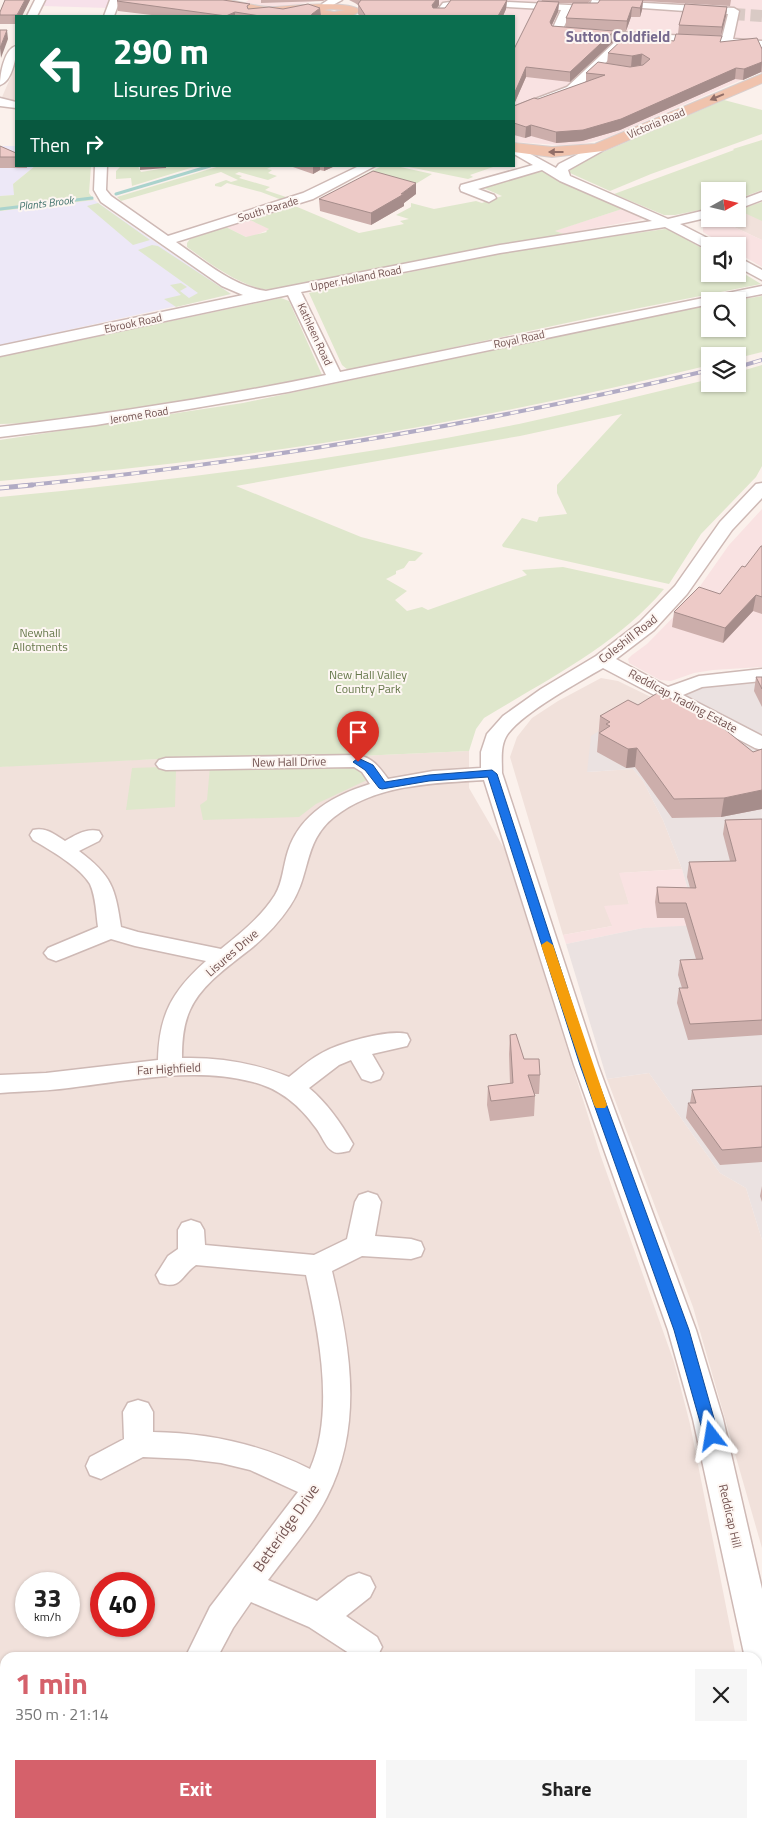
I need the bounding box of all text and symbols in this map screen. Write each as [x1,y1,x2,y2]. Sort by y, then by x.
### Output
text: 290 m [113,24,209,78]
district label: Sutton Coldfield [566,25,670,48]
icon: left [30,35,95,100]
text: Lisures Drive [113,72,232,106]
one-way arrow [709,93,724,101]
street label: Victoria Road [625,104,687,142]
text: Then [30,130,70,159]
icon: right [80,130,108,158]
one-way arrow [548,148,564,156]
north arrow [701,182,746,228]
map controls [701,182,746,392]
water label: Plants Brook [18,192,76,214]
street label: South Parade [236,192,301,226]
button: sound [701,237,746,282]
street label: Upper Holland Road [309,261,403,295]
button: search [701,292,746,337]
street label: Kathleen Road [294,300,337,368]
street label: Ebrook Road [103,309,164,337]
street label: Royal Road [492,326,546,352]
button: layers [701,347,746,392]
street label: Jerome Road [109,402,170,428]
street label: Coleshill Road [594,609,661,668]
park label: Newhall Allotments [12,623,68,656]
street label: Reddicap Trading Estate [625,664,741,737]
park label: New Hall Valley Country Park [329,665,407,698]
pin [337,711,379,762]
icon: arrive [344,718,372,746]
street label: New Hall Drive [252,751,326,772]
street label: Lisures Drive [201,924,262,981]
street label: Far Highfield [137,1057,201,1080]
position arrow [685,1409,737,1461]
street label: Betteridge Drive [247,1479,324,1576]
street label: Reddicap Hill [714,1482,747,1550]
speed limit sign: 40 [90,1572,155,1637]
text: 33 [33,1579,62,1617]
text: km/h [34,1607,61,1626]
text: 1 min [15,1660,88,1706]
button: close [695,1669,747,1721]
text: 350 m · 21:14 [15,1702,109,1726]
button: Exit [15,1760,376,1818]
button: Share [386,1760,747,1818]

